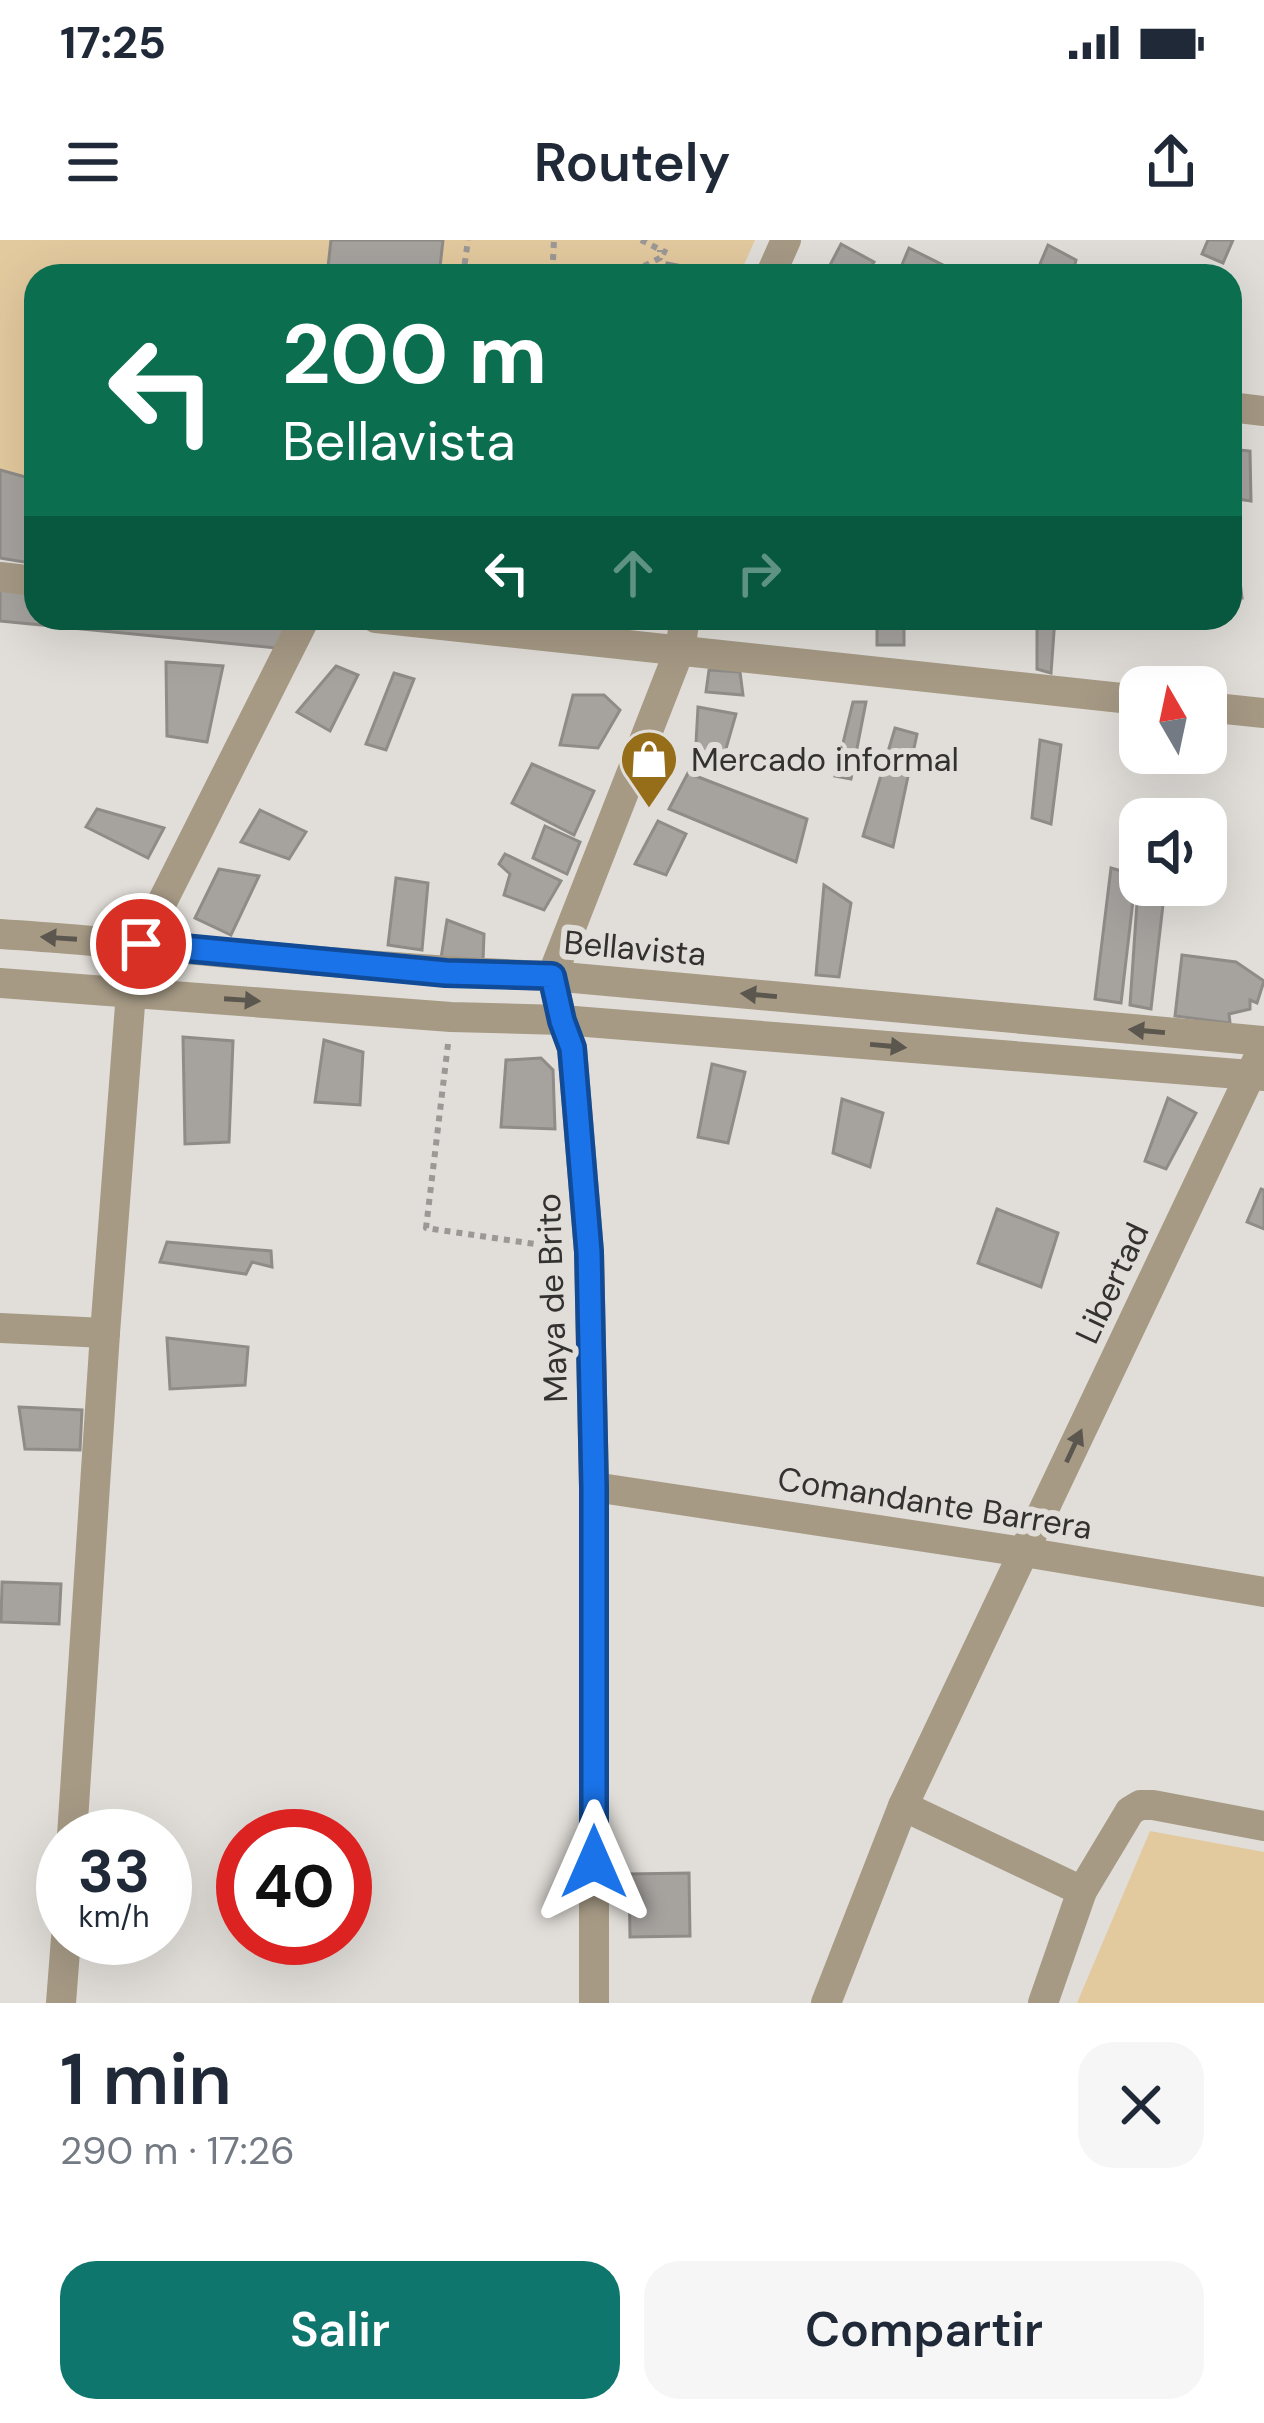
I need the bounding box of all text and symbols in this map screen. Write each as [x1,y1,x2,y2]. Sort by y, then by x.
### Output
text: 17:25 [60,13,166,72]
text: Routely [534,127,730,198]
icon: menu [60,129,126,195]
icon: share [1138,129,1204,195]
text: 200 m [282,300,547,409]
icon: left [84,312,240,468]
text: Bellavista [282,406,516,477]
icon: left [474,540,540,606]
icon: ahead [600,540,666,606]
icon: right [726,540,792,606]
north arrow [1119,666,1227,774]
map controls [1119,666,1227,906]
shop icon: Mercado informal [618,728,680,810]
place label: Mercado informal [691,738,959,781]
button: sound [1119,798,1227,906]
pin [90,893,192,995]
icon: arrive [108,911,174,977]
street label: Bellavista [562,920,708,976]
one-way arrow [39,928,77,947]
one-way arrow [740,985,777,1004]
one-way arrow [224,991,261,1010]
one-way arrow [1128,1021,1166,1040]
one-way arrow [870,1037,907,1056]
street label: Maya de Brito [527,1193,577,1403]
street label: Libertad [1065,1216,1159,1350]
one-way arrow [1064,1428,1084,1463]
street label: Comandante Barrera [775,1457,1095,1549]
position arrow [531,1799,657,1925]
speed limit sign: 40 [216,1809,372,1965]
text: 33 [78,1832,150,1911]
text: km/h [79,1897,149,1936]
text: 1 min [60,2033,232,2126]
button: close [1078,2042,1204,2168]
text: 290 m · 17:26 [60,2125,295,2176]
button: Salir [60,2261,620,2399]
button: Compartir [644,2261,1204,2399]

